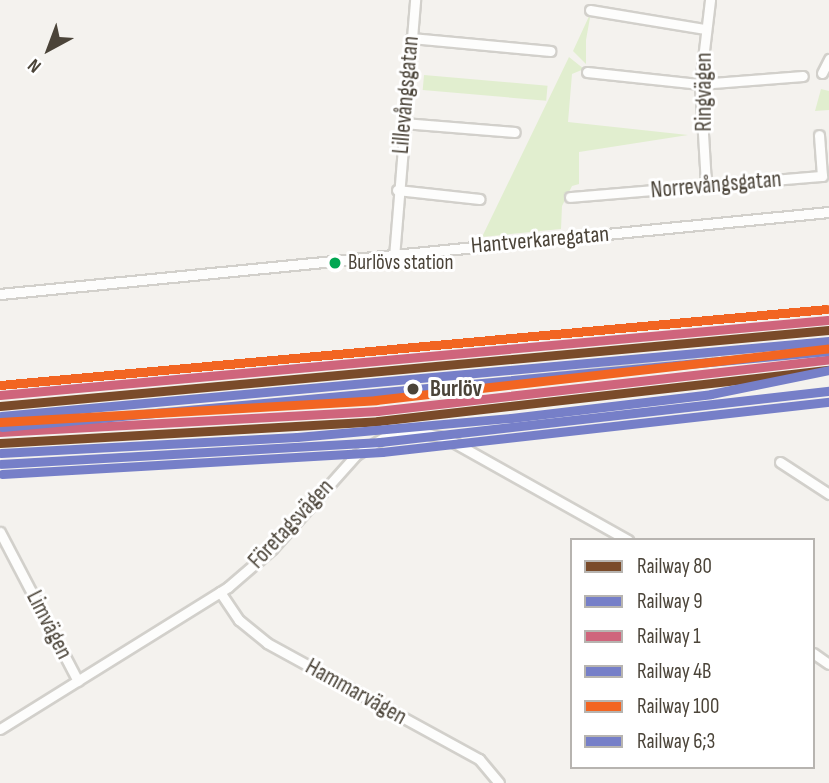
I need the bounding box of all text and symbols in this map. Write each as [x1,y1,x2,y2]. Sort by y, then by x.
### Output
north arrow [14,14,84,84]
street label: Lillevångsgatan [387,35,425,155]
street label: Ringvägen [690,52,718,132]
text: N [24,53,46,77]
street label: Norrevångsgatan [650,166,782,204]
street label: Hantverkaregatan [470,220,610,260]
place label: Burlövs station [348,250,454,276]
marker: Burlövs station [328,256,342,270]
place label: Burlöv [430,375,482,403]
marker: Burlöv [402,378,424,400]
street label: Företagsvägen [243,474,339,574]
legend [570,538,815,769]
text: Railway 80 [637,554,712,579]
street label: Limvägen [20,586,78,664]
text: Railway 9 [637,589,703,614]
text: Railway 1 [637,624,701,649]
street label: Hammarvägen [301,653,411,731]
text: Railway 4B [637,659,711,684]
text: Railway 100 [637,694,719,719]
text: Railway 6;3 [637,729,715,754]

